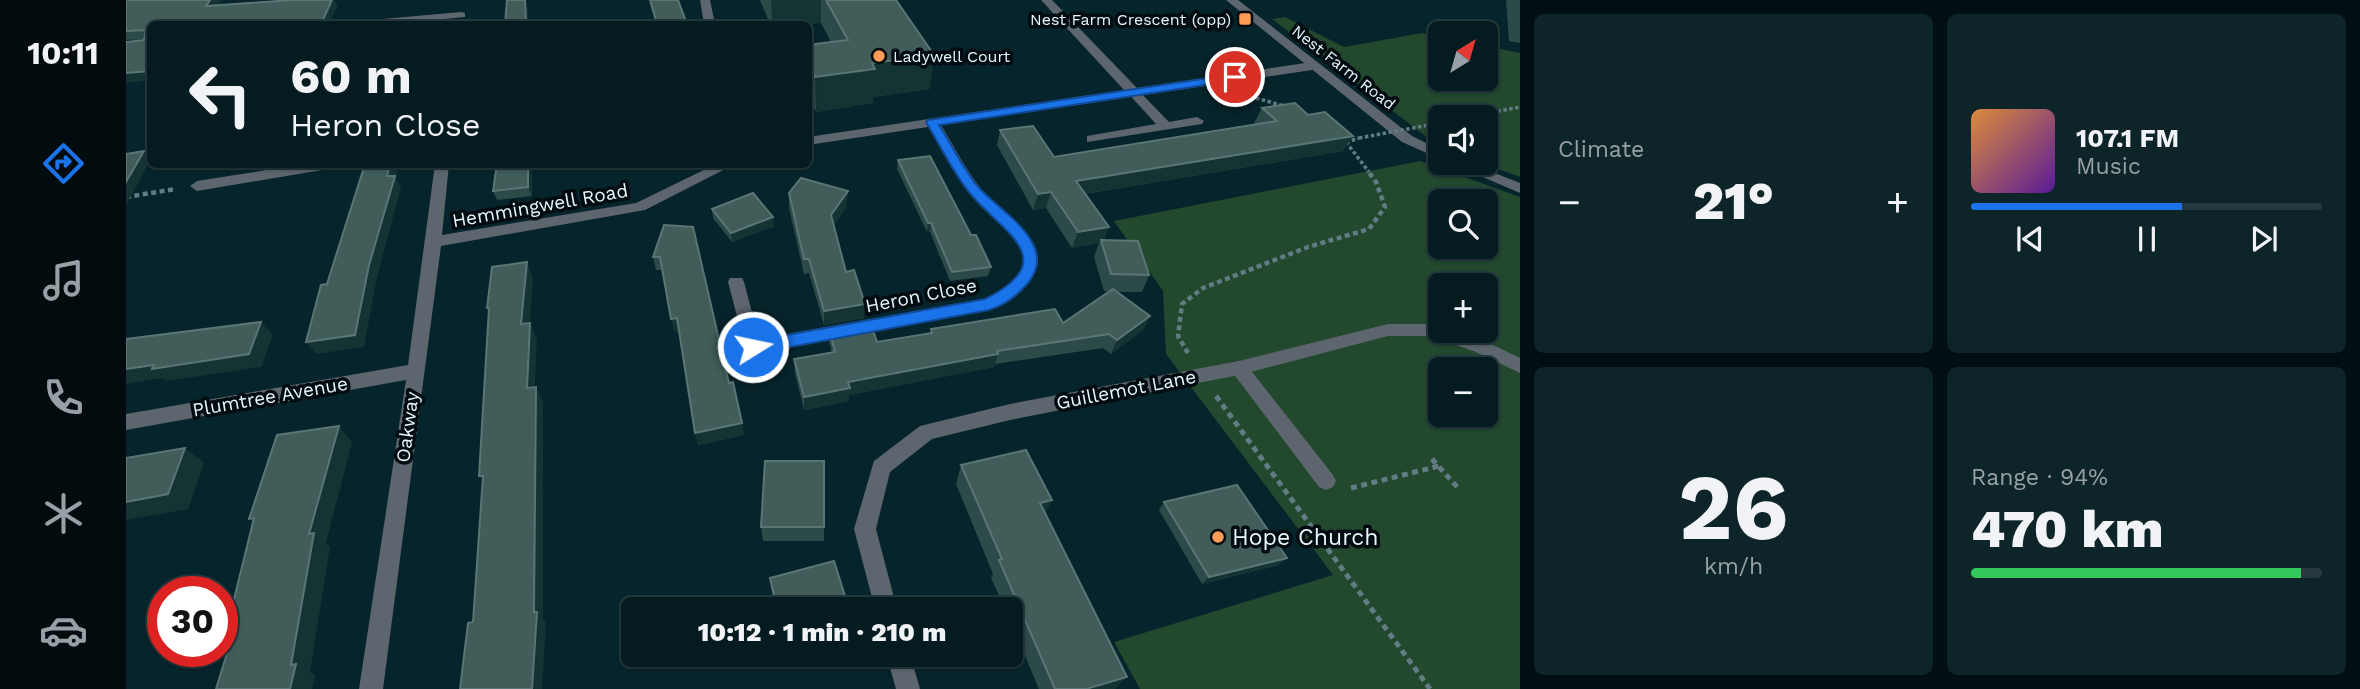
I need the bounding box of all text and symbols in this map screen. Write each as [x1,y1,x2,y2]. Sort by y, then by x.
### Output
place label: Nest Farm Crescent (opp) [1030,10,1231,29]
marker: Nest Farm Crescent (opp) [1237,11,1253,27]
street label: Nest Farm Road [1288,21,1399,114]
north arrow [1428,21,1498,91]
map controls [1428,21,1498,427]
text: 10:11 [27,34,99,72]
text: 60 m [290,47,412,105]
place label: Ladywell Court [893,47,1010,66]
pin [1205,47,1265,107]
marker: Ladywell Court [871,48,887,64]
icon: left [175,49,266,140]
icon: arrive [1216,58,1254,96]
button: sound [1428,105,1498,175]
text: Heron Close [290,106,480,144]
text: 107.1 FM [2076,123,2179,153]
text: Climate [1558,136,1644,163]
icon: directions [39,139,88,188]
text: Music [2076,153,2141,180]
text: 21° [1693,171,1774,232]
street label: Hemmingwell Road [450,179,630,232]
text: − [1558,180,1581,224]
text: + [1886,180,1909,224]
button: search [1428,189,1498,259]
icon: previous [2011,220,2049,258]
icon: pause [2128,220,2166,258]
icon: next [2245,220,2283,258]
icon: music [39,256,88,305]
street label: Heron Close [863,273,979,318]
button: + [1428,273,1498,343]
position arrow [716,310,790,384]
button: − [1428,357,1498,427]
street label: Guillemot Lane [1054,365,1198,414]
street label: Plumtree Avenue [191,372,350,421]
icon: phone [39,373,88,422]
street label: Oakway [391,390,424,464]
text: 26 [1678,454,1789,561]
text: Range · 94% [1971,464,2108,491]
icon: climate [39,489,88,538]
text: 470 km [1971,499,2164,560]
place label: Hope Church [1232,524,1378,551]
marker: Hope Church [1210,529,1226,545]
text: km/h [1704,553,1763,580]
speed limit sign: 30 [147,576,238,667]
icon: car [39,606,88,655]
text: 10:12 · 1 min · 210 m [698,617,946,647]

